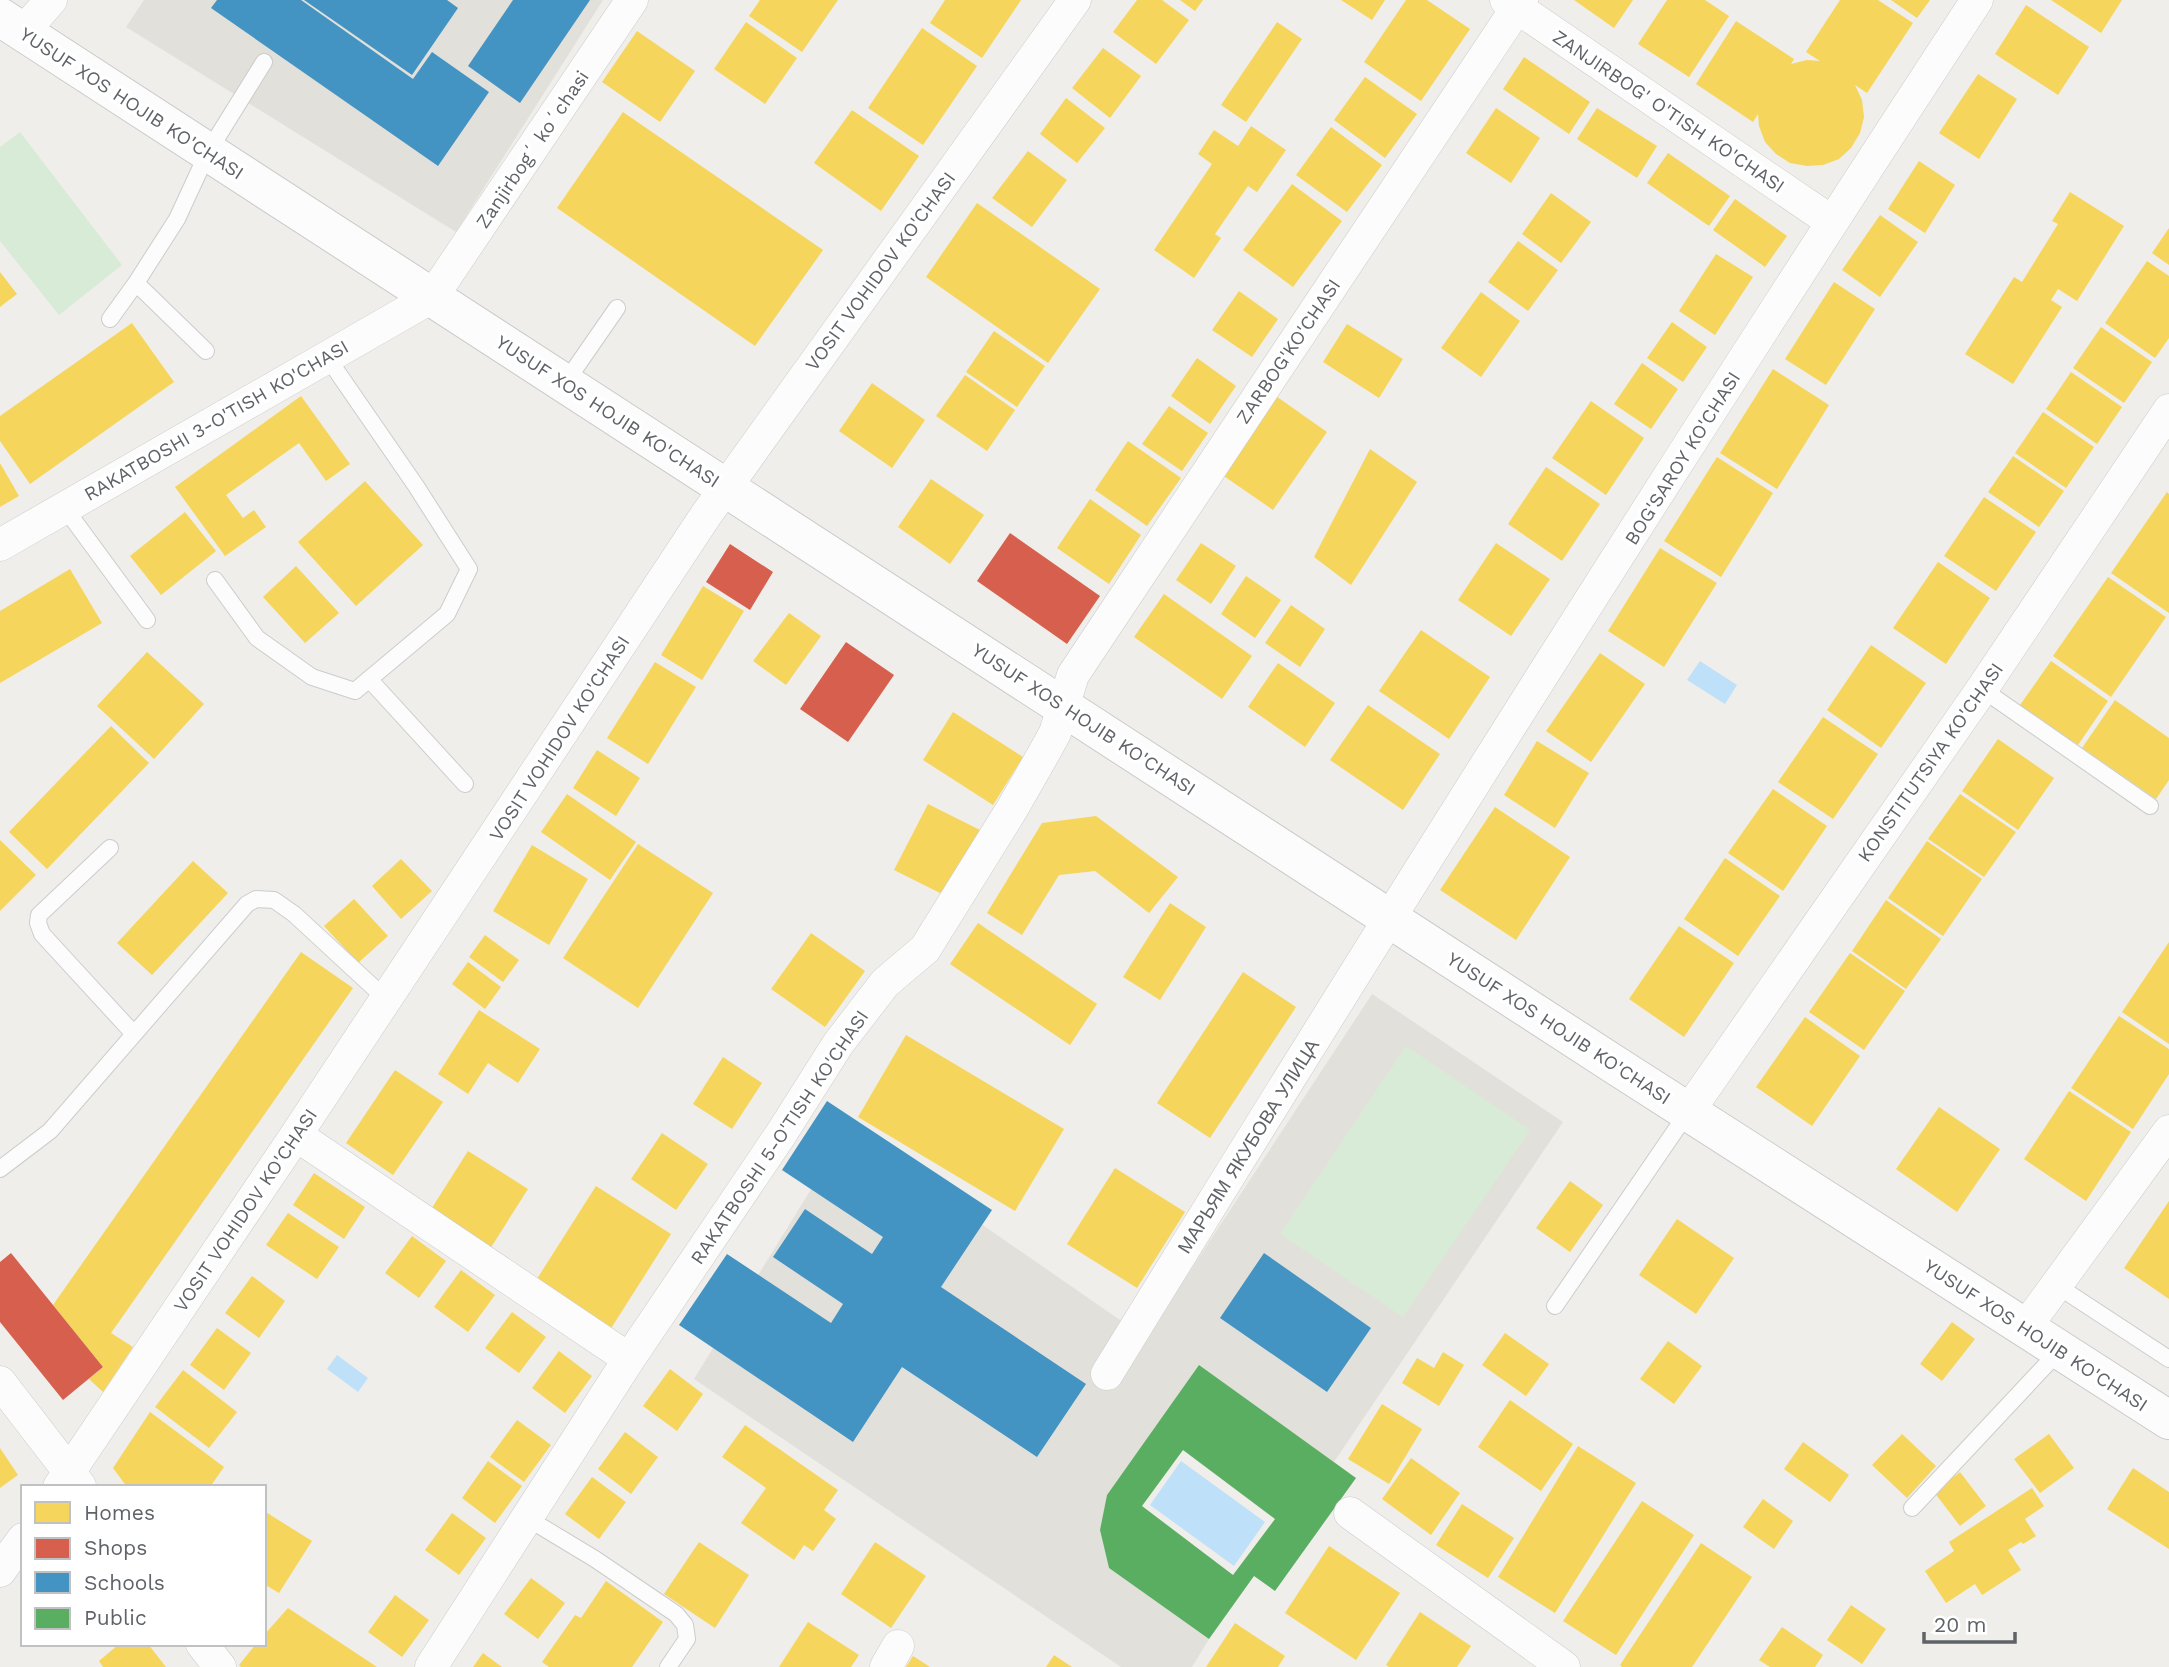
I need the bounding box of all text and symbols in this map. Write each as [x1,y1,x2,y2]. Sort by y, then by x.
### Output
street label: YUSUF XOS HOJIB KO'CHASI [15,22,248,185]
street label: ZANJIRBOG' O'TISH KO'CHASI [1548,25,1789,198]
street label: Zanjirbogʻ koʻchasi [471,66,594,232]
street label: VOSIT VOHIDOV KO'CHASI [801,167,960,375]
street label: ZARBOG'KO'CHASI [1231,275,1345,428]
street label: YUSUF XOS HOJIB KO'CHASI [491,330,724,493]
street label: RAKATBOSHI 3-O'TISH KO'CHASI [80,335,353,506]
street label: BOG'SAROY KO'CHASI [1620,367,1745,549]
street label: VOSIT VOHIDOV KO'CHASI [484,631,634,845]
street label: YUSUF XOS HOJIB KO'CHASI [967,638,1200,801]
street label: KONSTITUTSIYA KO'CHASI [1853,658,2008,866]
street label: YUSUF XOS HOJIB KO'CHASI [1442,947,1675,1110]
street label: RAKATBOSHI 5-O'TISH KO'CHASI [686,1006,873,1269]
street label: МАРЬЯМ ЯКУБОВА УЛИЦА [1173,1035,1324,1258]
street label: VOSIT VOHIDOV KO'CHASI [169,1104,322,1316]
street label: YUSUF XOS HOJIB KO'CHASI [1919,1254,2152,1417]
legend [21,1485,266,1646]
text: Homes [84,1500,155,1525]
text: Shops [84,1535,147,1560]
text: Schools [84,1570,165,1595]
scale bar [1924,1600,2015,1644]
text: Public [84,1605,147,1630]
text: 20 m [1934,1612,1986,1637]

